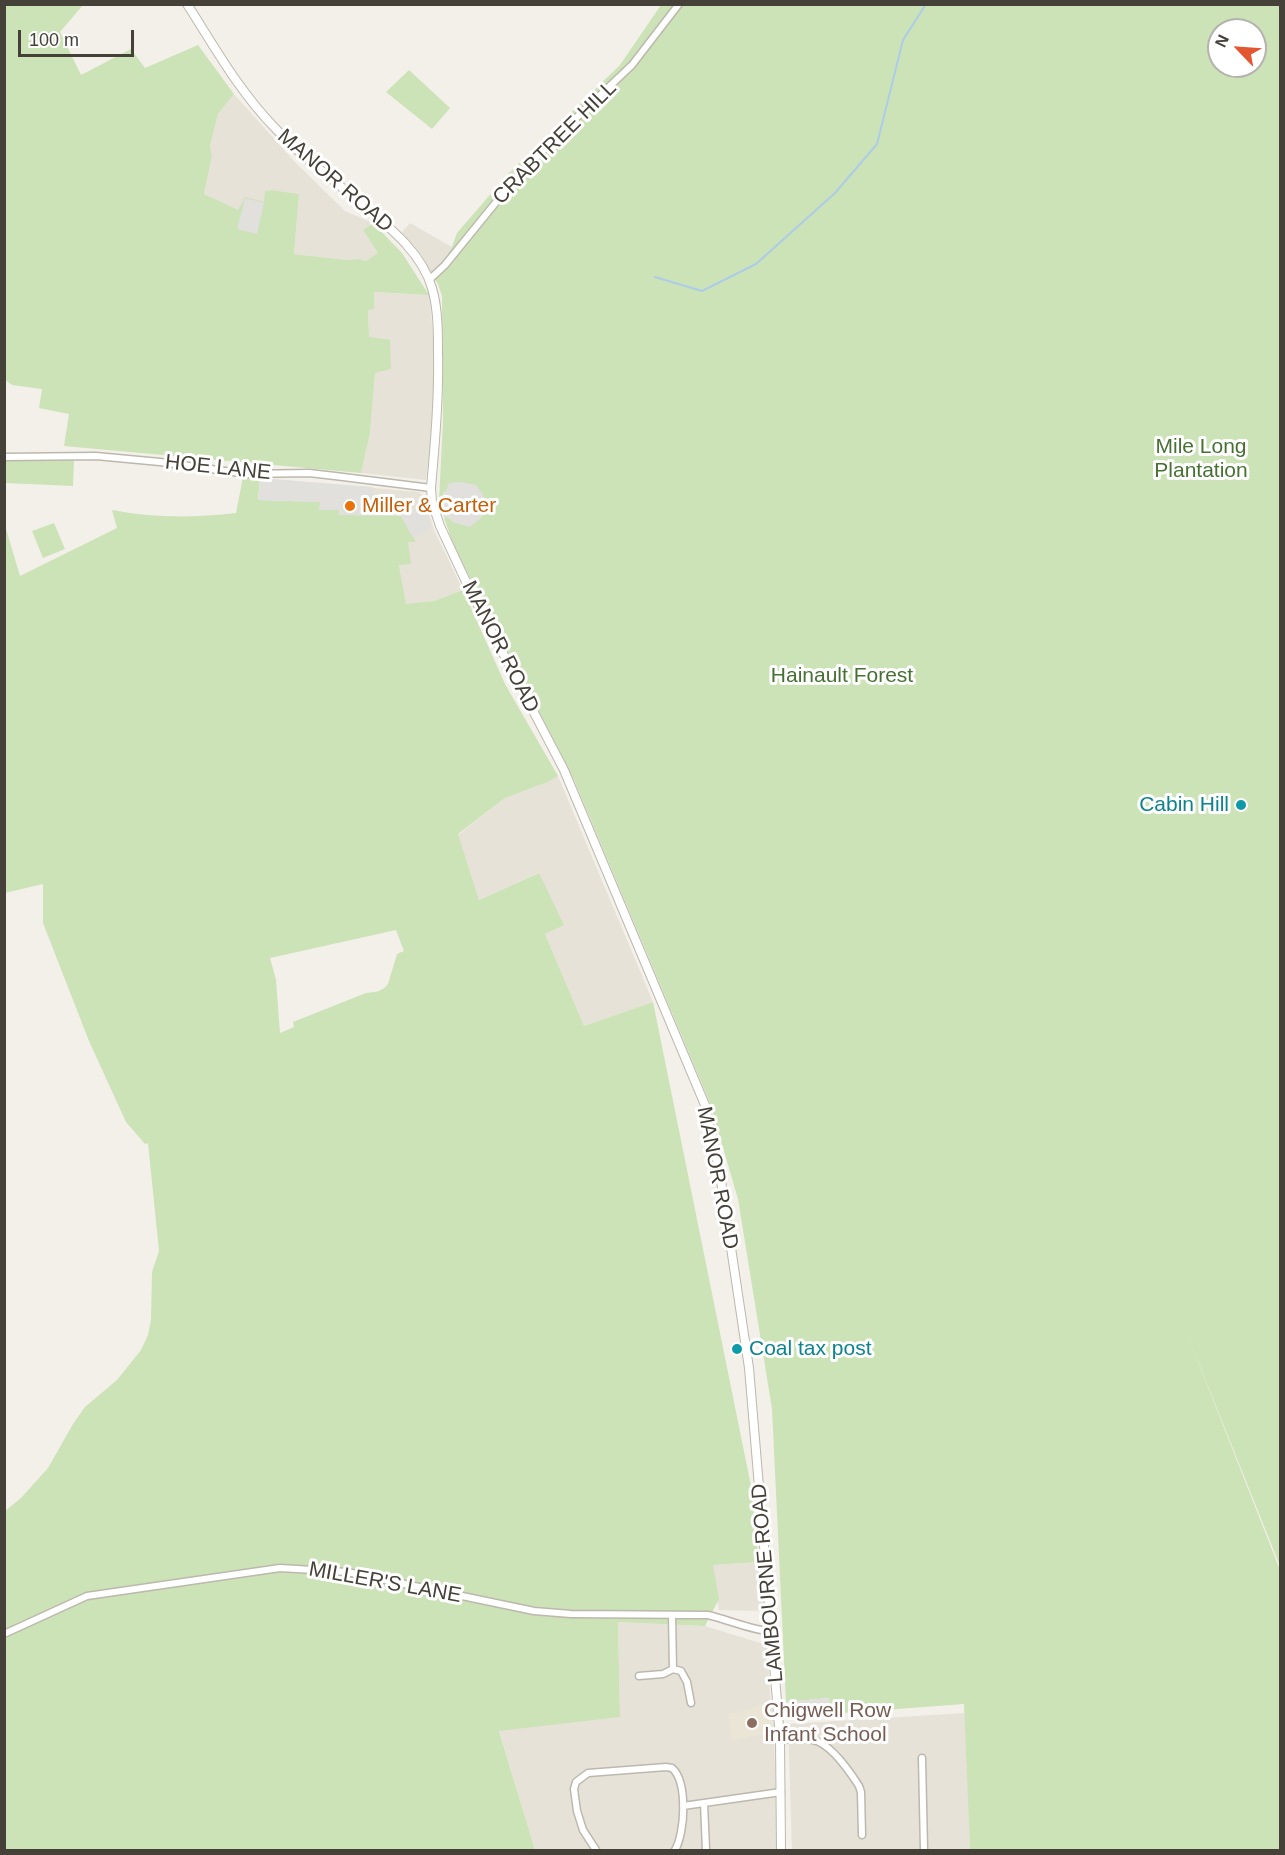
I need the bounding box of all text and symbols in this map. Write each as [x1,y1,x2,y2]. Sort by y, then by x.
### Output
scale bar [21,18,136,56]
north arrow [1207,18,1267,78]
text: 100 m [29,30,79,50]
text: N [1212,32,1232,50]
street label: CRABTREE HILL [488,76,622,210]
street label: MANOR ROAD [272,124,398,238]
park label: Mile Long Plantation [1154,434,1248,484]
street label: HOE LANE [164,450,272,486]
place label: Miller & Carter [362,493,496,519]
marker: Miller & Carter [343,499,357,513]
street label: MANOR ROAD [456,577,544,717]
park label: Hainault Forest [771,663,913,689]
place label: Cabin Hill [1139,792,1229,818]
marker: Cabin Hill [1234,798,1248,812]
street label: MANOR ROAD [691,1105,743,1251]
place label: Coal tax post [749,1336,872,1362]
marker: Coal tax post [730,1342,744,1356]
street label: LAMBOURNE ROAD [747,1483,789,1683]
street label: MILLER'S LANE [307,1557,463,1609]
place label: Chigwell Row Infant School [764,1698,891,1748]
marker: Chigwell Row Infant School [745,1716,759,1730]

